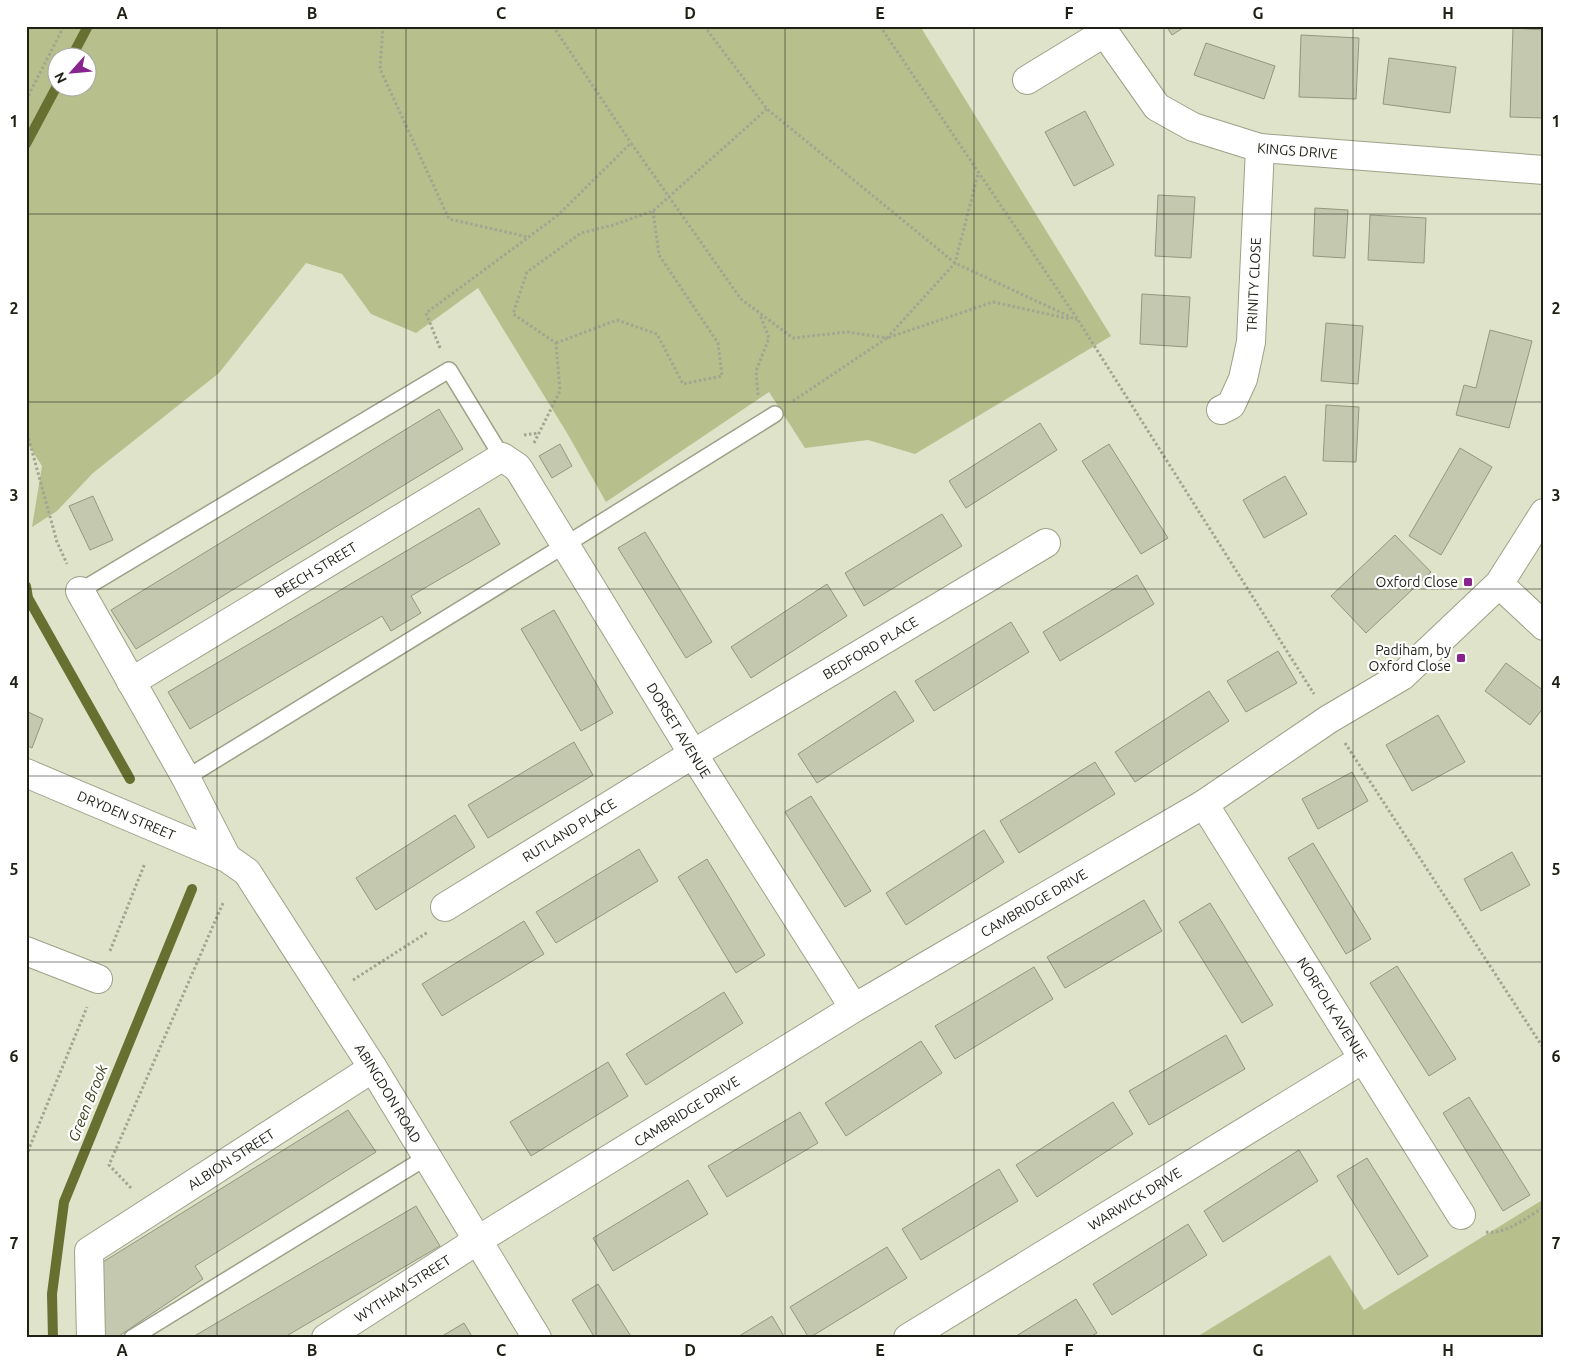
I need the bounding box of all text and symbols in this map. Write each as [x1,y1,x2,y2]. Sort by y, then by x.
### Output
text: A [116,4,128,22]
text: B [307,4,317,22]
text: C [496,4,506,22]
text: D [684,4,696,22]
text: E [875,4,885,22]
text: F [1065,4,1074,22]
text: G [1252,4,1264,22]
text: H [1442,4,1454,22]
north arrow [48,48,98,98]
text: N [51,70,70,86]
text: 1 [9,112,19,130]
text: 1 [1551,112,1561,130]
street label: KINGS DRIVE [1256,140,1339,162]
street label: TRINITY CLOSE [1243,237,1264,332]
text: 2 [9,299,19,317]
text: 2 [1551,299,1561,317]
text: 3 [9,486,19,504]
text: 3 [1551,486,1561,504]
street label: BEECH STREET [272,539,360,601]
place label: Oxford Close [1376,574,1458,590]
marker: Oxford Close [1462,576,1474,588]
street label: BEDFORD PLACE [820,613,921,683]
place label: Padiham, by Oxford Close [1369,642,1451,674]
marker: Padiham, by Oxford Close [1455,652,1467,664]
text: 4 [9,673,19,691]
text: 4 [1551,673,1561,691]
street label: DORSET AVENUE [644,680,714,781]
street label: DRYDEN STREET [75,788,178,843]
street label: RUTLAND PLACE [519,795,619,865]
text: 5 [9,860,19,878]
text: 5 [1551,860,1561,878]
street label: CAMBRIDGE DRIVE [978,866,1090,940]
street label: NORFOLK AVENUE [1294,954,1371,1064]
street label: ABINGDON ROAD [351,1041,425,1146]
text: 6 [9,1047,19,1065]
text: 6 [1551,1047,1561,1065]
water label: Green Brook [64,1062,111,1144]
street label: CAMBRIDGE DRIVE [631,1073,742,1150]
street label: ALBION STREET [185,1126,278,1193]
street label: WARWICK DRIVE [1085,1164,1184,1234]
text: 7 [9,1234,19,1252]
text: 7 [1551,1234,1561,1252]
street label: WYTHAM STREET [351,1252,454,1326]
text: A [116,1341,128,1359]
text: B [307,1341,317,1359]
text: C [496,1341,506,1359]
text: D [684,1341,696,1359]
text: E [875,1341,885,1359]
text: F [1065,1341,1074,1359]
text: G [1252,1341,1264,1359]
text: H [1442,1341,1454,1359]

